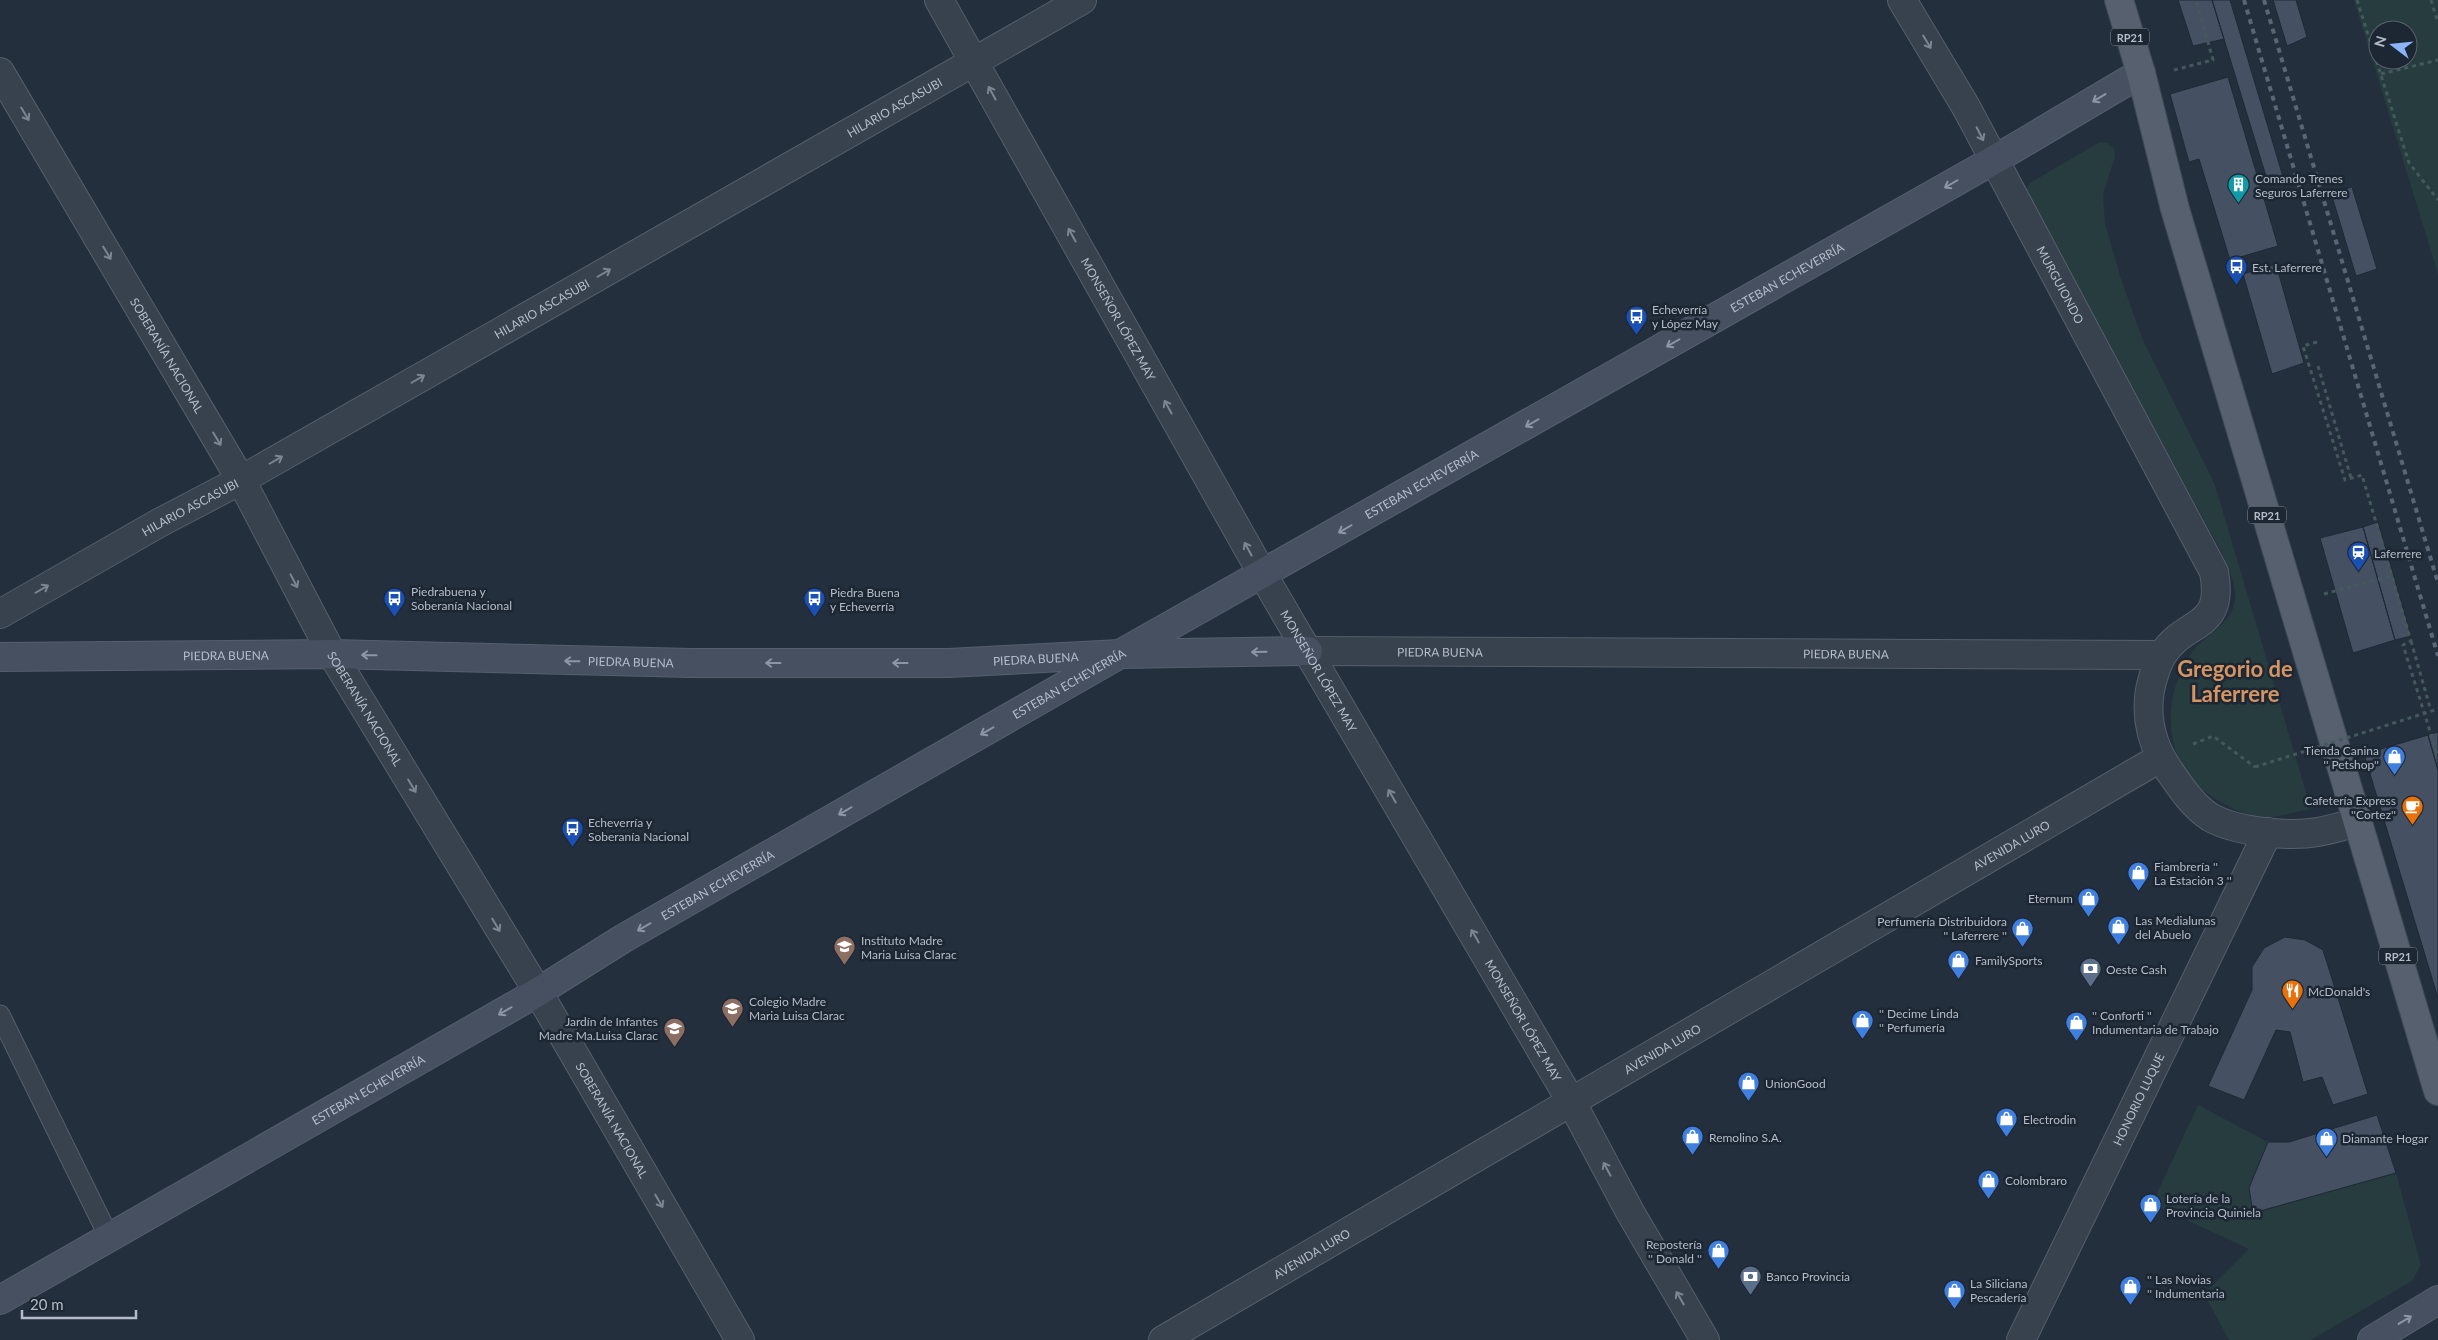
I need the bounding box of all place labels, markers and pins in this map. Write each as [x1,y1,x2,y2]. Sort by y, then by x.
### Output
place label: Comando Trenes Seguros Laferrere [2255,171,2348,200]
building icon: Comando Trenes Seguros Laferrere [2227,173,2251,204]
bus stop icon: Est. Laferrere [2224,255,2248,286]
place label: Est. Laferrere [2252,260,2322,275]
place label: Echeverría y López May [1652,302,1719,331]
bus stop icon: Echeverría y López May [1624,304,1648,335]
station icon: Laferrere [2346,541,2370,572]
place label: Laferrere [2374,546,2422,561]
place label: Piedrabuena y Soberanía Nacional [411,584,512,613]
place label: Piedra Buena y Echeverría [830,585,900,614]
bus stop icon: Piedrabuena y Soberanía Nacional [383,586,407,617]
bus stop icon: Piedra Buena y Echeverría [802,587,826,618]
place label: Tienda Canina '' Petshop'' [2304,743,2379,772]
shop icon: Tienda Canina '' Petshop'' [2383,745,2407,776]
place label: Cafetería Express ''Cortez'' [2304,793,2396,822]
cafe icon: Cafetería Express ''Cortez'' [2400,795,2424,826]
place label: Echeverría y Soberanía Nacional [588,815,689,844]
bus stop icon: Echeverría y Soberanía Nacional [560,817,584,848]
place label: Fiambrería '' La Estación 3 '' [2154,859,2232,888]
shop icon: Fiambrería '' La Estación 3 '' [2126,861,2150,892]
shop icon: Eternum [2077,886,2101,917]
place label: Eternum [2028,891,2073,906]
place label: Las Medialunas del Abuelo [2135,913,2216,942]
place label: Perfumería Distribuidora '' Laferrere '' [1877,914,2007,943]
shop icon: Las Medialunas del Abuelo [2107,915,2131,946]
shop icon: Perfumería Distribuidora '' Laferrere '' [2011,916,2035,947]
place label: Instituto Madre Maria Luisa Clarac [861,933,957,962]
school or university icon: Instituto Madre Maria Luisa Clarac [833,935,857,966]
shop icon: FamilySports [1947,948,1971,979]
place label: FamilySports [1975,953,2042,968]
bank icon: Oeste Cash [2078,957,2102,988]
place label: Oeste Cash [2106,962,2167,977]
restaurant icon: McDonald's [2280,979,2304,1010]
place label: McDonald's [2308,984,2370,999]
place label: Colegio Madre Maria Luisa Clarac [749,994,845,1023]
school or university icon: Colegio Madre Maria Luisa Clarac [721,996,745,1027]
place label: '' Decime Linda '' Perfumería [1879,1006,1959,1035]
shop icon: '' Decime Linda '' Perfumería [1851,1008,1875,1039]
place label: '' Conforti '' Indumentaria de Trabajo [2092,1008,2219,1037]
shop icon: '' Conforti '' Indumentaria de Trabajo [2064,1010,2088,1041]
place label: Jardín de Infantes Madre Ma.Luisa Clarac [539,1014,658,1043]
school or university icon: Jardín de Infantes Madre Ma.Luisa Clarac [662,1016,686,1047]
shop icon: UnionGood [1737,1071,1761,1102]
place label: UnionGood [1765,1076,1826,1091]
shop icon: Electrodin [1995,1107,2019,1138]
place label: Electrodin [2023,1112,2076,1127]
shop icon: Remolino S.A. [1681,1125,1705,1156]
shop icon: Diamante Hogar [2314,1126,2338,1157]
place label: Remolino S.A. [1709,1130,1782,1145]
place label: Diamante Hogar [2342,1131,2429,1146]
shop icon: Colombraro [1977,1168,2001,1199]
place label: Colombraro [2005,1173,2067,1188]
place label: Lotería de la Provincia Quiniela [2166,1191,2261,1220]
shop icon: Lotería de la Provincia Quiniela [2138,1193,2162,1224]
place label: Repostería '' Donald '' [1646,1237,1702,1266]
shop icon: Repostería '' Donald '' [1706,1239,1730,1270]
bank icon: Banco Provincia [1738,1264,1762,1295]
place label: Banco Provincia [1766,1269,1850,1284]
place label: '' Las Novias '' Indumentaria [2147,1272,2225,1301]
shop icon: '' Las Novias '' Indumentaria [2119,1274,2143,1305]
place label: La Siliciana Pescadería [1970,1276,2028,1305]
shop icon: La Siliciana Pescadería [1942,1278,1966,1309]

